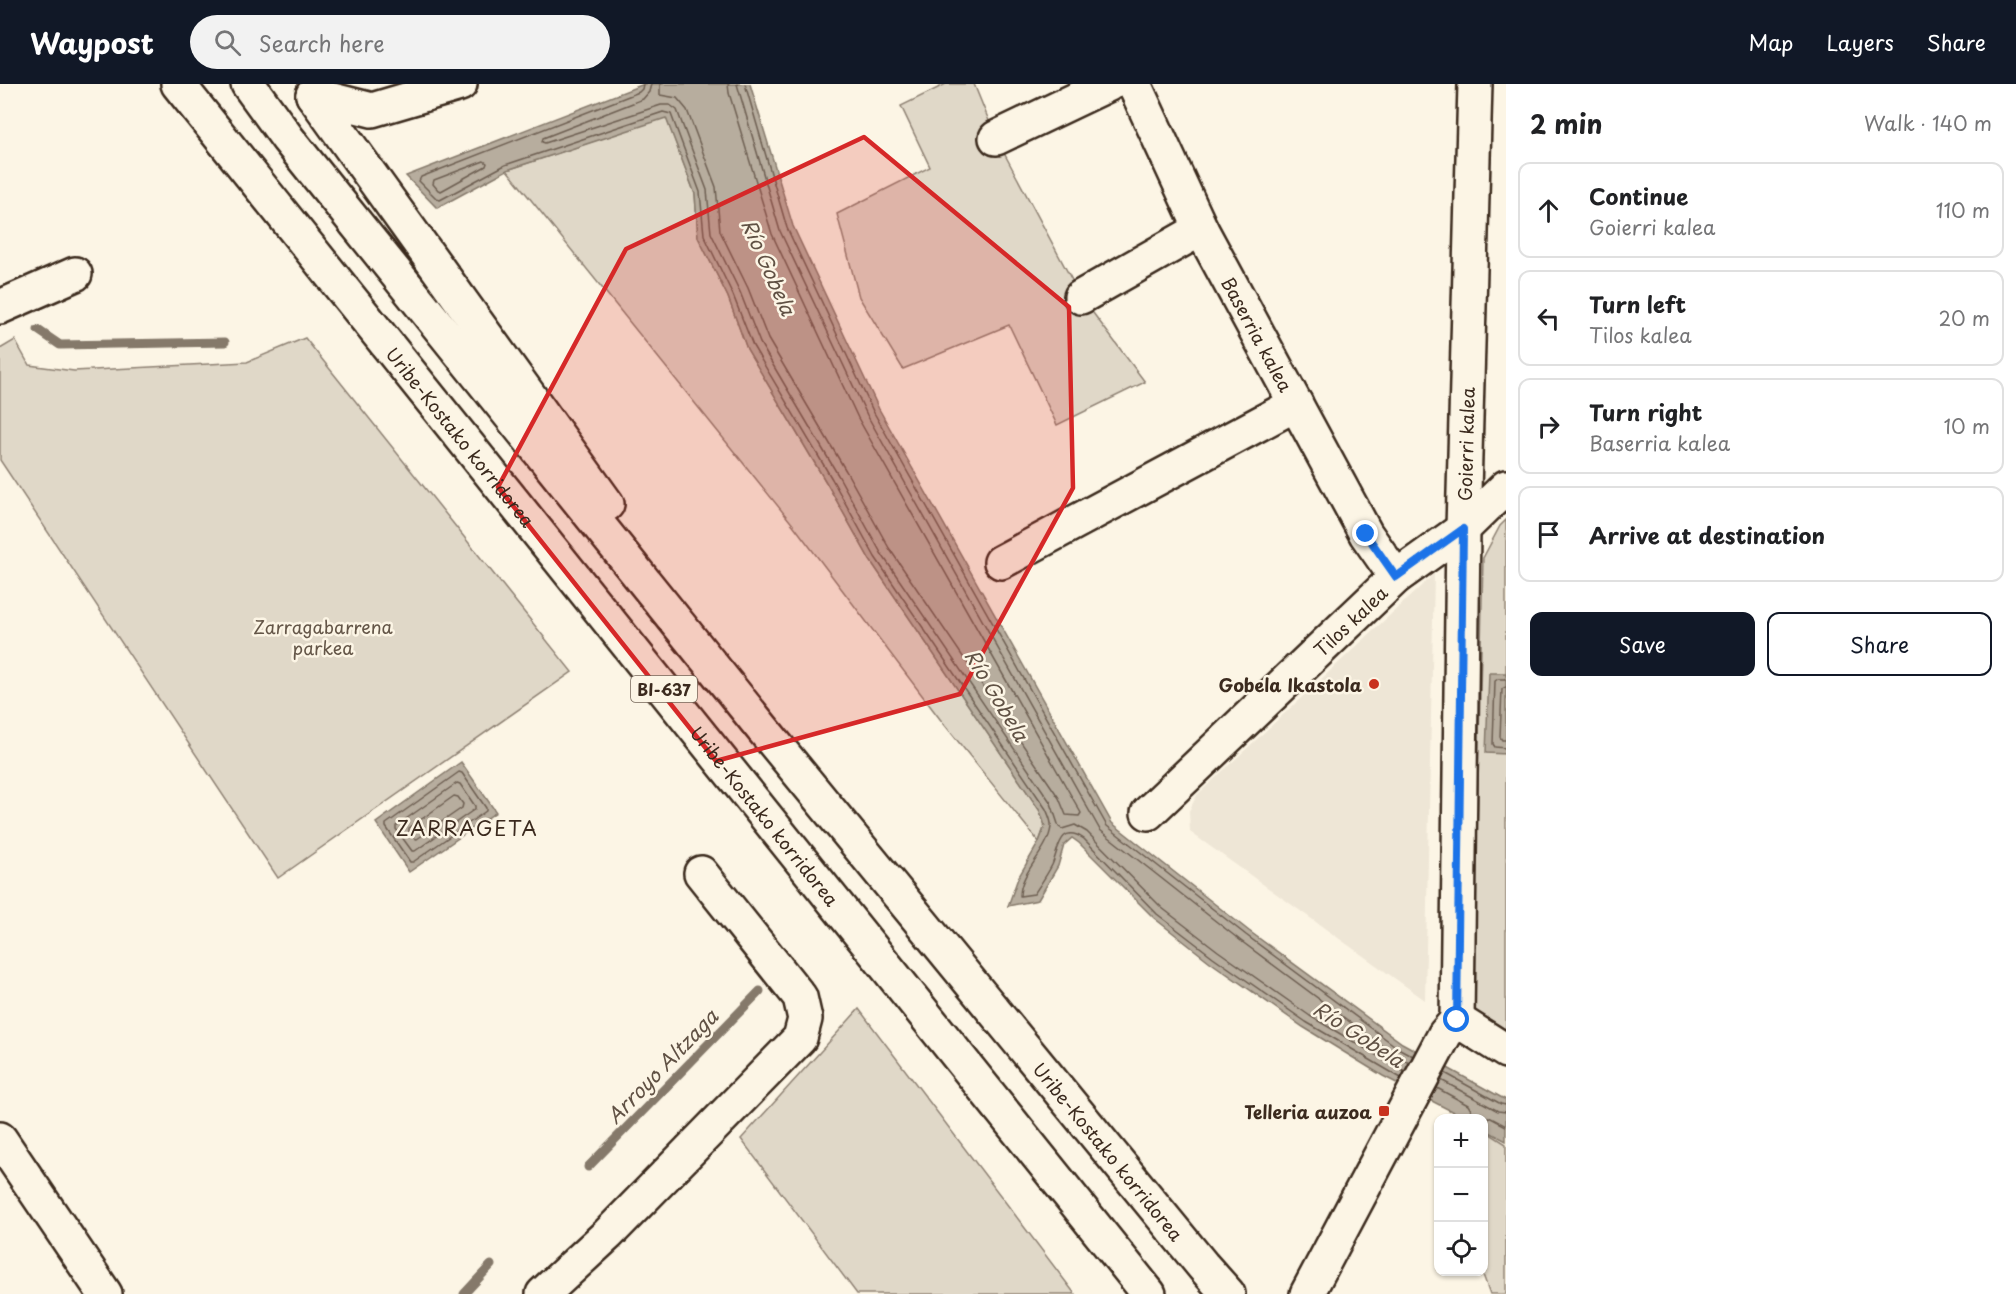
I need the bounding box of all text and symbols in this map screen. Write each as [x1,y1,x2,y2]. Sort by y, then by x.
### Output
search box [190,15,610,69]
text: Waypost [30,21,154,64]
icon: search [211,26,244,59]
text: Search here [259,26,385,59]
text: Map [1749,26,1793,58]
text: Layers [1826,26,1894,58]
text: Share [1927,26,1986,58]
text: 2 min [1530,104,1603,143]
text: Walk · 140 m [1864,108,1992,138]
text: Continue [1589,179,1688,212]
icon: ahead [1532,194,1565,227]
text: 110 m [1936,195,1990,225]
text: Goierri kalea [1589,212,1716,242]
water label: Río Gobela [734,214,804,321]
street label: Baserria kalea [1216,272,1300,397]
text: Turn left [1589,287,1686,320]
icon: left [1532,302,1565,335]
text: 20 m [1938,303,1990,333]
text: Tilos kalea [1589,320,1692,350]
street label: Uribe-Kostako korridorea [380,341,542,533]
street label: Goierri kalea [1450,386,1480,501]
text: Turn right [1589,395,1702,428]
icon: right [1532,410,1565,443]
text: 10 m [1943,411,1990,441]
text: Baserria kalea [1589,428,1730,458]
icon: arrive [1532,518,1565,551]
text: Arrive at destination [1589,518,1825,551]
route end [1352,520,1378,546]
street label: Tilos kalea [1307,578,1393,662]
button: Save [1530,612,1755,676]
button: Share [1767,612,1992,676]
park label: Zarragabarrena parkea [253,613,393,661]
water label: Río Gobela [958,643,1037,747]
place label: Gobela Ikastola [1219,671,1362,698]
road number: BI-637 [631,676,697,702]
marker: Gobela Ikastola [1367,677,1381,691]
street label: Uribe-Kostako korridorea [684,720,846,912]
district label: ZARRAGETA [396,813,538,843]
water label: Río Gobela [1308,993,1411,1075]
water label: Arroyo Altzaga [599,1001,726,1130]
route start [1443,1006,1469,1032]
street label: Uribe-Kostako korridorea [1027,1056,1191,1247]
place label: Telleria auzoa [1244,1098,1372,1125]
marker: Telleria auzoa [1377,1104,1391,1118]
map controls [1434,1114,1488,1276]
button: + [1434,1114,1488,1168]
button: − [1434,1168,1488,1222]
button: locate [1434,1222,1488,1276]

